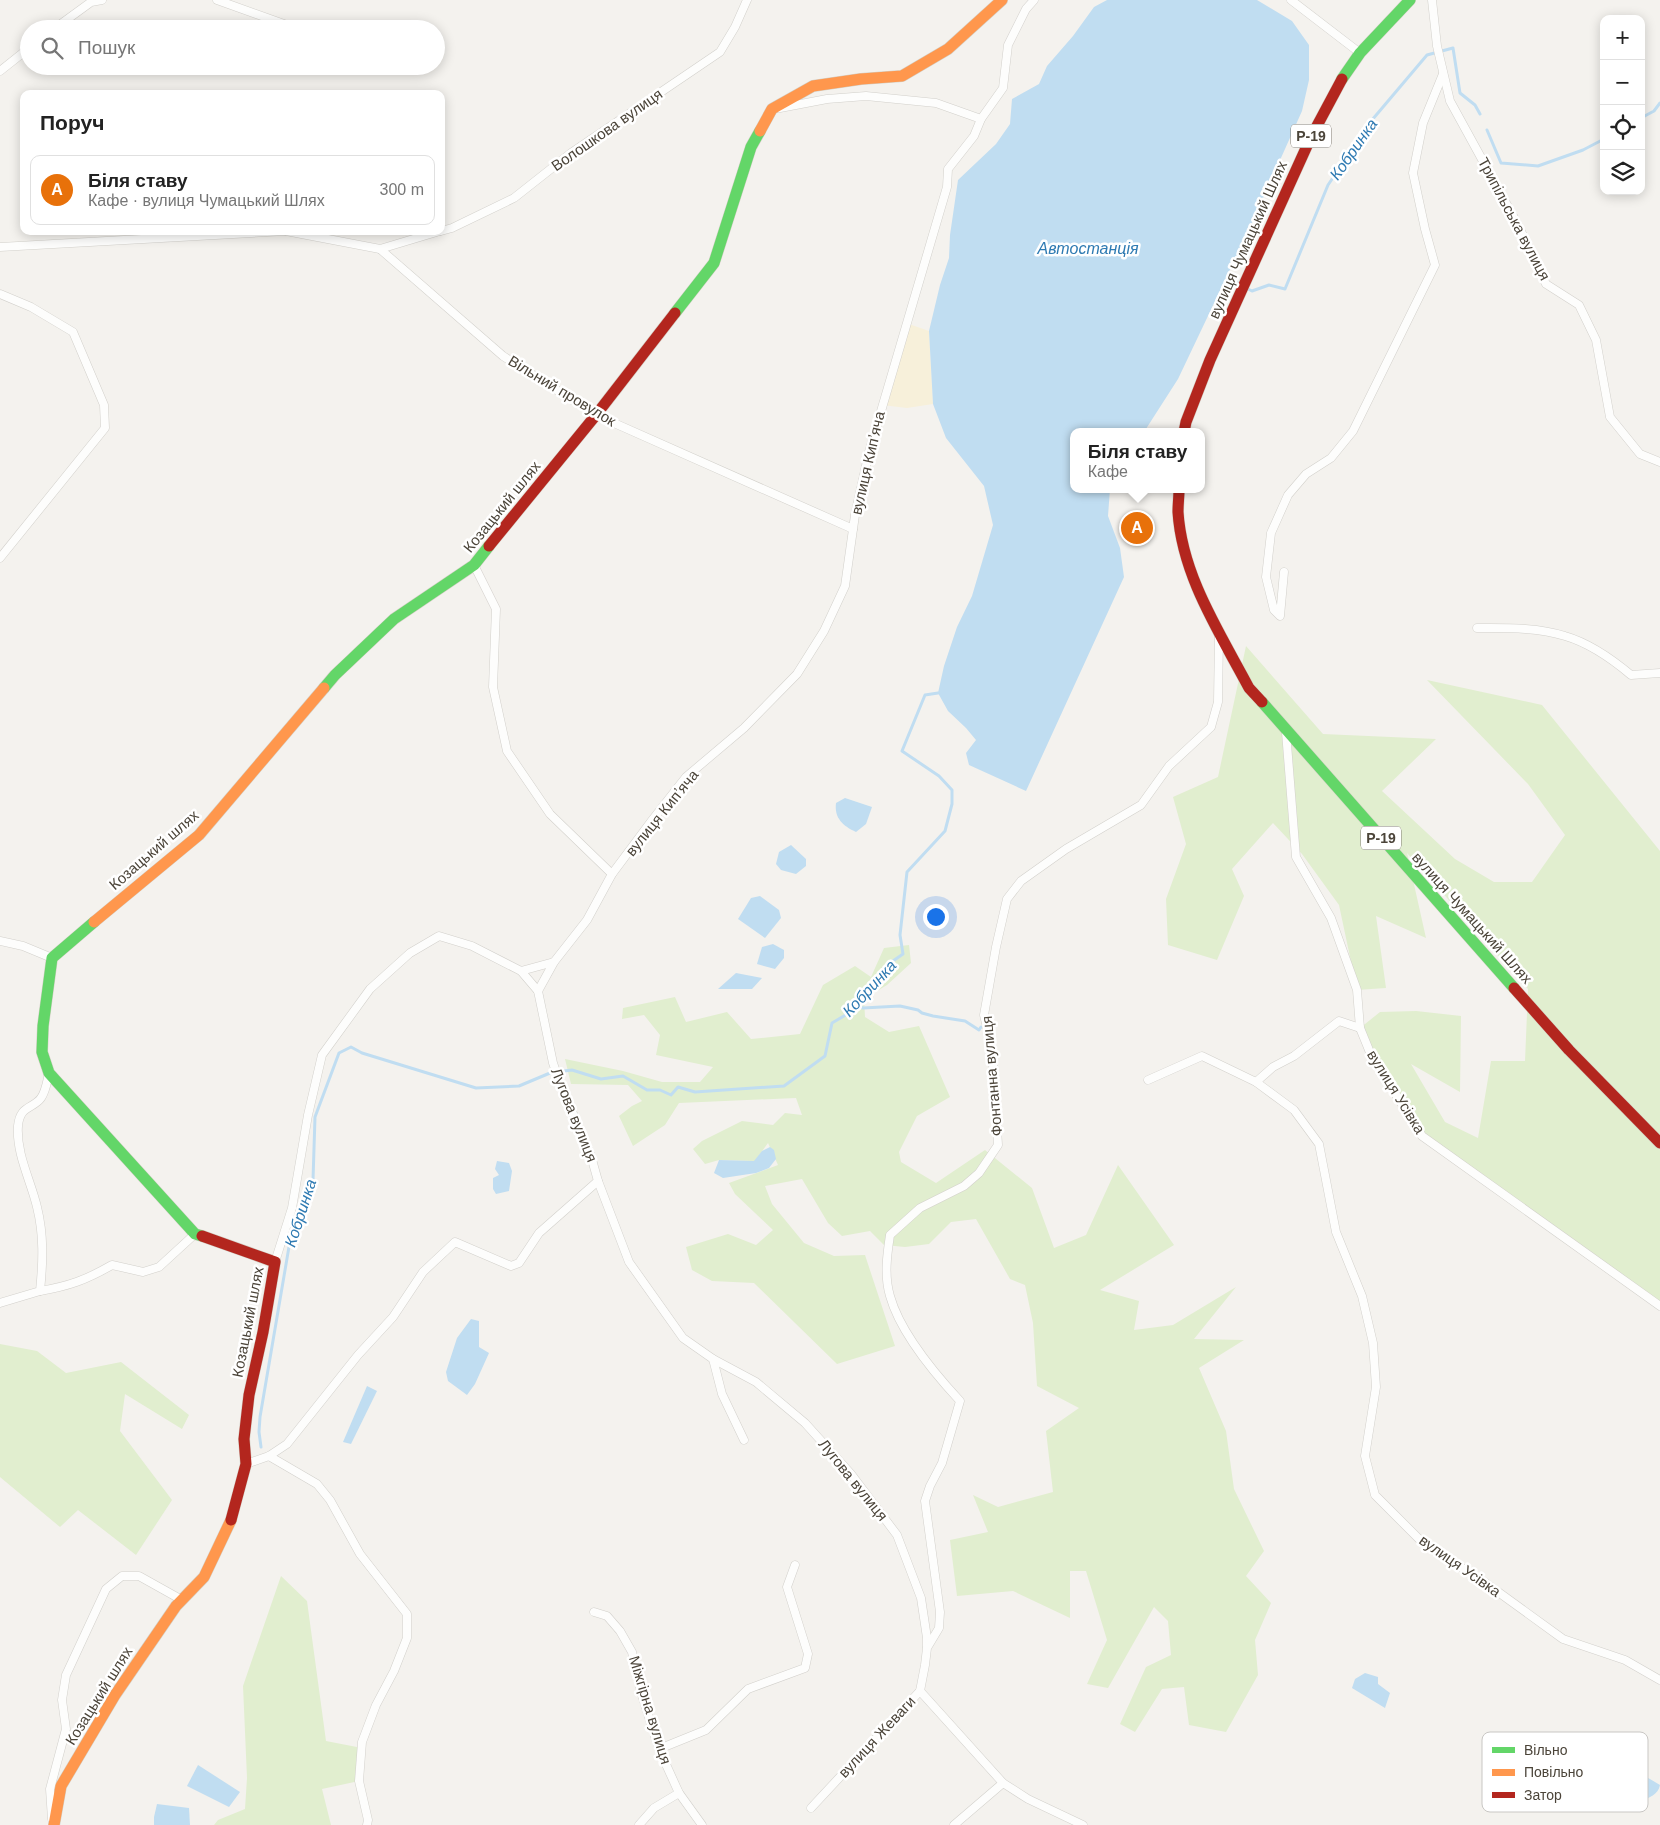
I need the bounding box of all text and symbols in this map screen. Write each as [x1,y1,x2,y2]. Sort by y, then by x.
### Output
map controls [1600,15,1645,195]
button: + [1600,15,1645,60]
search box [20,20,445,75]
icon: search [38,34,66,62]
text: Пошук [78,37,135,58]
button: − [1600,60,1645,105]
street label: Волошкова вулиця [548,85,665,174]
button: locate [1600,105,1645,150]
text: Поруч [40,111,104,134]
water label: Кобринка [1326,116,1381,183]
road number: Р-19 [1291,124,1331,148]
button: layers [1600,150,1645,195]
street label: Трипільська вулиця [1475,155,1554,283]
street label: вулиця Чумацький Шлях [1205,158,1290,321]
text: Біля ставу [88,170,188,191]
text: A [51,181,63,198]
text: 300 m [380,181,424,198]
text: Кафе · вулиця Чумацький Шлях [88,192,325,209]
water label: Автостанція [1037,240,1139,257]
street label: Вільний провулок [505,352,620,430]
street label: вулиця Кипʼяча [847,409,888,516]
popup [1070,428,1205,493]
text: Біля ставу [1088,441,1187,462]
street label: Козацький шлях [460,457,544,556]
text: Кафе [1088,463,1128,480]
pin: A [1121,509,1153,547]
street label: вулиця Кипʼяча [622,766,702,859]
street label: Козацький шлях [106,806,202,893]
road number: Р-19 [1361,826,1401,850]
street label: вулиця Чумацький Шлях [1409,849,1536,987]
your location [923,904,949,930]
water label: Кобринка [839,957,900,1020]
street label: Фонтанна вулиця [978,1015,1005,1137]
street label: вулиця Усівка [1364,1047,1429,1137]
street label: Лугова вулиця [548,1065,601,1164]
water label: Кобринка [282,1177,319,1249]
street label: Козацький шлях [228,1265,267,1379]
street label: Лугова вулиця [815,1435,891,1524]
street label: вулиця Усівка [1416,1531,1505,1600]
street label: Козацький шлях [62,1643,136,1748]
street label: Міжгірна вулиця [626,1654,675,1766]
street label: вулиця Жеваги [835,1693,919,1781]
legend [1482,1732,1648,1812]
text: Вільно [1524,1742,1568,1758]
text: Повільно [1524,1764,1584,1780]
text: Затор [1524,1787,1562,1803]

